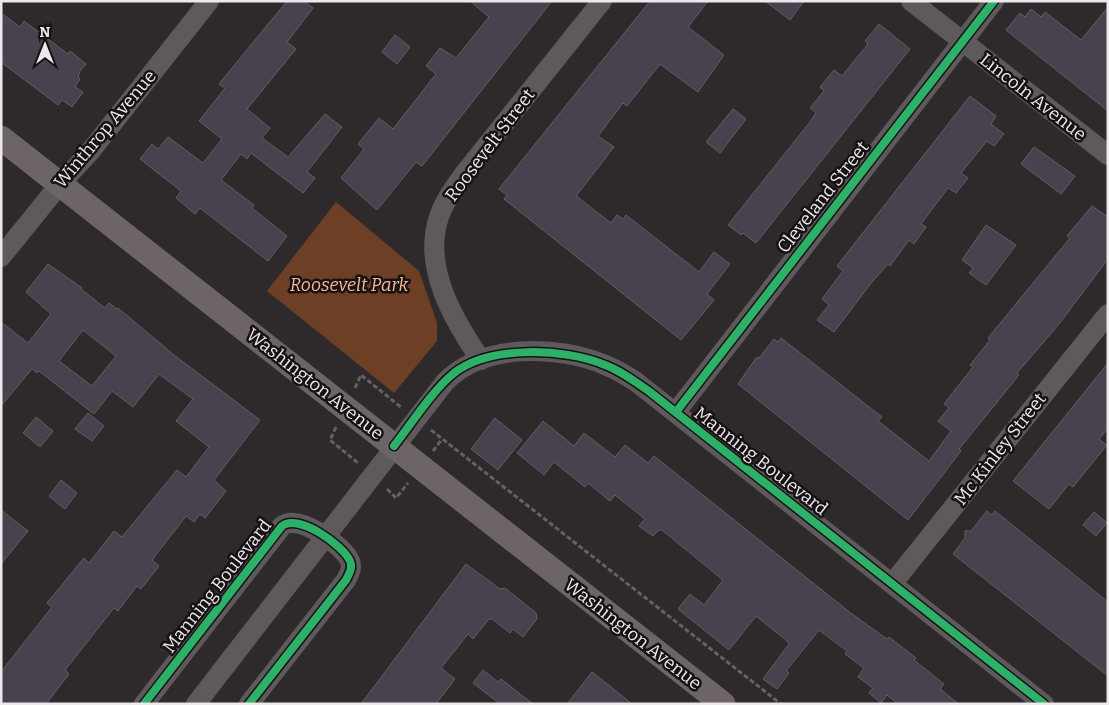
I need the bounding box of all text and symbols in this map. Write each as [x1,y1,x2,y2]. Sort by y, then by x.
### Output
north arrow [20,20,70,70]
text: N [40,24,51,41]
street label: Lincoln Avenue [975,49,1091,145]
street label: Winthrop Avenue [49,65,161,193]
street label: Roosevelt Street [440,84,540,206]
street label: Cleveland Street [772,136,874,257]
park label: Roosevelt Park [290,274,409,296]
street label: Washington Avenue [242,324,388,444]
street label: Mc Kinley Street [949,388,1051,510]
street label: Manning Boulevard [690,402,832,520]
street label: Manning Boulevard [158,515,276,657]
street label: Washington Avenue [560,574,706,694]

